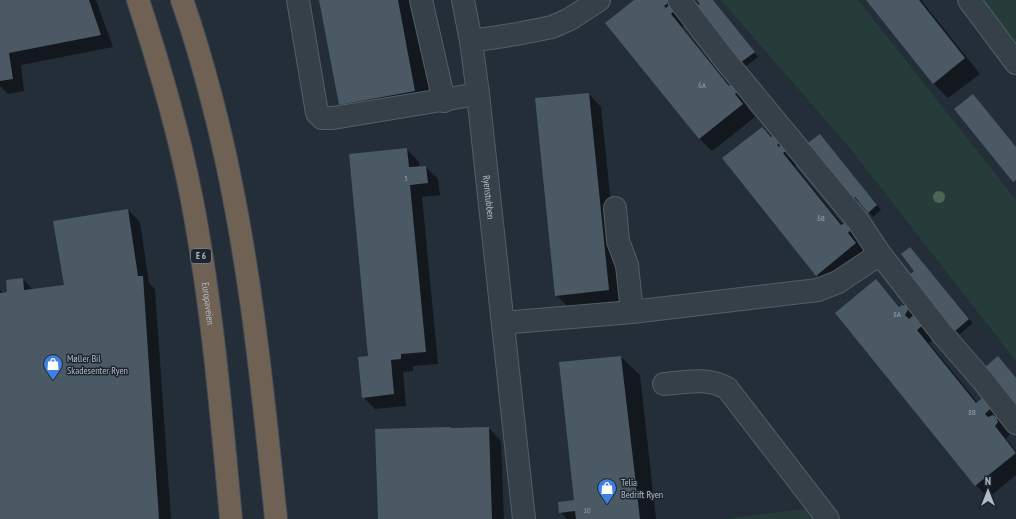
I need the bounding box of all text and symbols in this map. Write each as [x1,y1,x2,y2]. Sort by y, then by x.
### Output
house number: 6A [698,80,706,90]
house number: 5 [404,173,408,183]
street label: Ryenstubben [480,174,498,220]
house number: 6B [817,213,825,223]
road number: E 6 [191,249,211,263]
street label: Europaveien [199,281,217,325]
house number: 8A [893,309,901,319]
place label: Møller Bil Skadesenter Ryen [67,352,128,377]
shop icon: Møller Bil Skadesenter Ryen [42,353,64,381]
house number: 8B [968,407,976,417]
north arrow [968,471,1008,511]
text: N [985,474,991,488]
place label: Telia Bedrift Ryen [621,476,663,501]
shop icon: Telia Bedrift Ryen [596,477,618,505]
house number: 10 [583,505,591,515]

